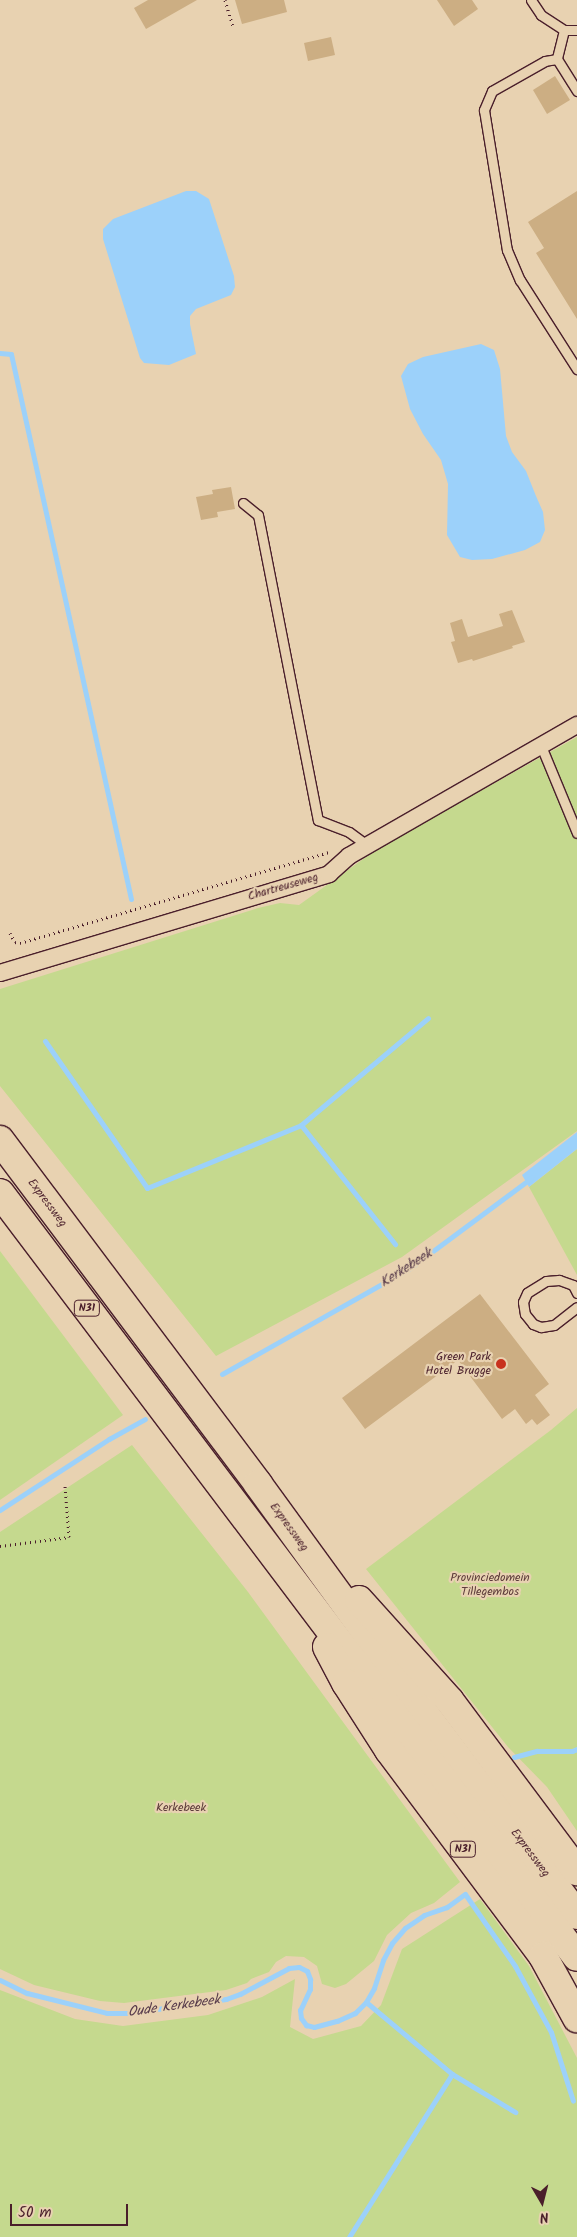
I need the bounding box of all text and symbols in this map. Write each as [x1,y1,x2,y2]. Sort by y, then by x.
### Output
street label: Chartreuseweg [246,870,320,904]
street label: Expressweg [24,1176,70,1230]
water label: Kerkebeek [377,1245,435,1291]
road number: N31 [73,1300,101,1316]
place label: Green Park Hotel Brugge [426,1350,491,1378]
marker: Green Park Hotel Brugge [495,1358,507,1370]
street label: Expressweg [267,1500,311,1554]
park label: Provinciedomein Tillegembos [450,1571,530,1599]
park label: Kerkebeek [156,1801,206,1815]
street label: Expressweg [507,1826,553,1880]
road number: N31 [449,1840,477,1858]
water label: Oude Kerkebeek [127,1991,221,2021]
north arrow [517,2177,567,2227]
scale bar [12,2194,130,2226]
text: 50 m [18,2201,52,2225]
text: N [538,2205,550,2228]

